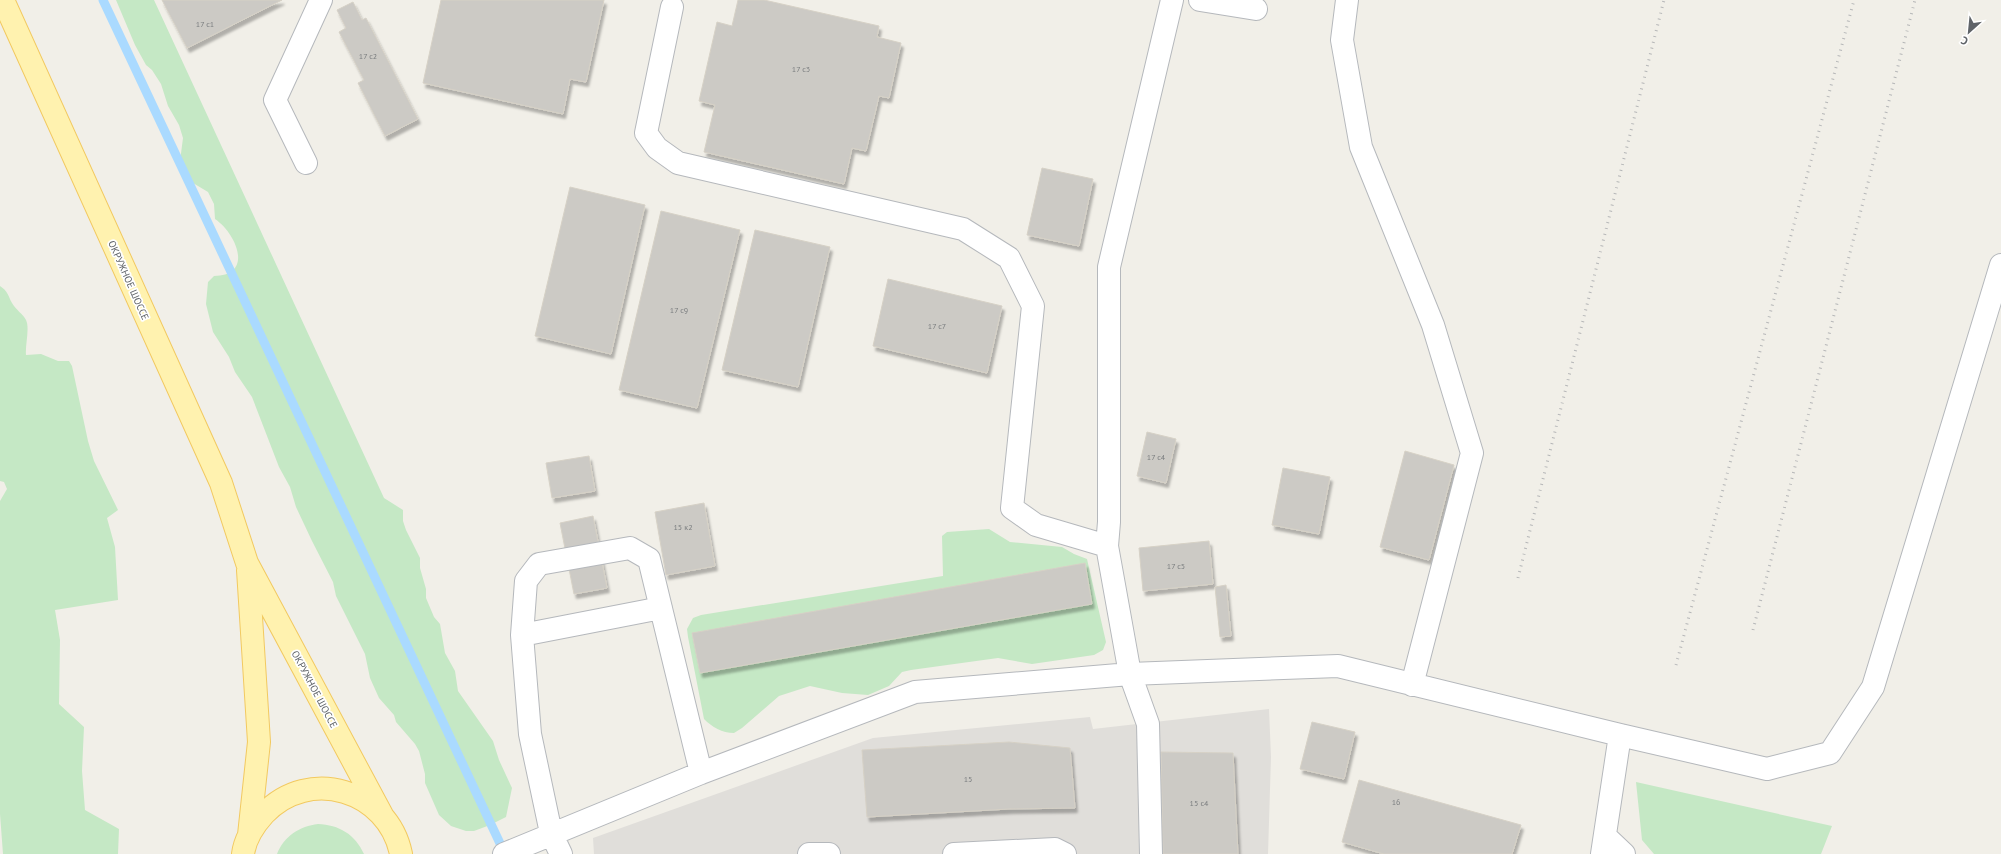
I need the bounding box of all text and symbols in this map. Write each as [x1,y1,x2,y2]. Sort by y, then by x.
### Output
north arrow [1949,12,1989,52]
house number: 17 с1 [196,19,214,29]
text: С [1959,33,1970,49]
house number: 17 с2 [359,51,377,61]
house number: 17 с3 [792,64,810,74]
street label: ОКРУЖНОЕ ШОССЕ [105,238,152,322]
house number: 17 с9 [670,305,688,315]
house number: 17 с7 [928,321,946,331]
house number: 17 с4 [1147,452,1166,462]
house number: 15 к2 [673,522,693,532]
house number: 17 с5 [1167,561,1185,571]
street label: ОКРУЖНОЕ ШОССЕ [289,648,340,730]
house number: 15 [964,774,972,784]
house number: 16 [1392,797,1400,807]
house number: 15 с4 [1190,798,1209,808]

